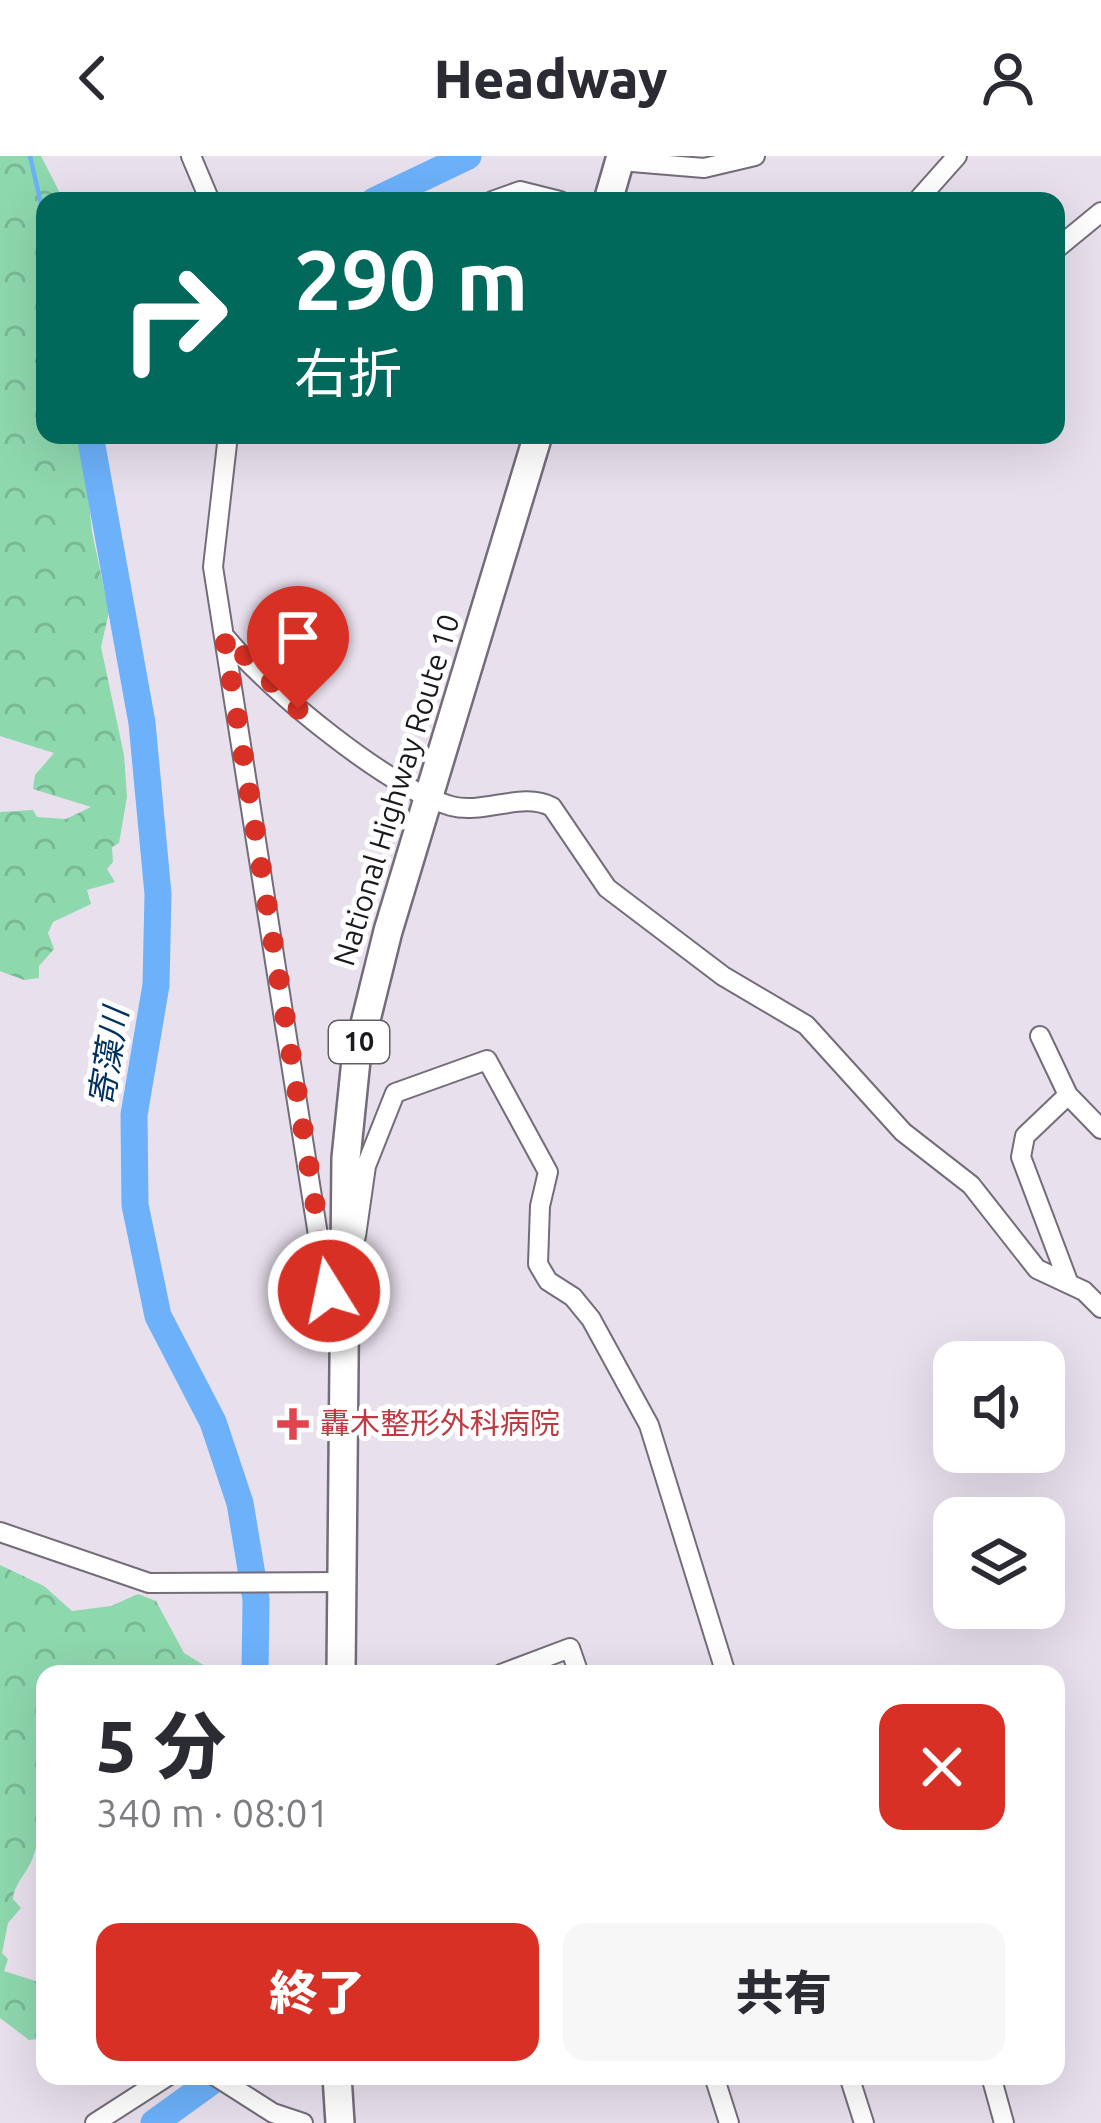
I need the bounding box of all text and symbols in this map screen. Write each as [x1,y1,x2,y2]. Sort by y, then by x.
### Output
icon: back [60,45,126,111]
icon: person [975,45,1041,111]
text: Headway [433,48,668,108]
text: 290 m [294,232,528,326]
icon: right [96,240,252,396]
text: 右折 [294,343,402,403]
pin [247,586,349,709]
icon: arrive [265,604,331,670]
street label: National Highway Route 10 [326,610,466,969]
water label: 寄藻川 [81,1002,134,1109]
road number: 10 [329,1021,389,1063]
position arrow [266,1228,392,1354]
map controls [933,1341,1065,1629]
button: sound [933,1341,1065,1473]
place label: 轟木整形外科病院 [320,1406,560,1440]
marker: 轟木整形外科病院 [277,1408,309,1440]
button: layers [933,1497,1065,1629]
button: close [879,1704,1005,1830]
text: 5 分 [96,1705,226,1786]
text: 340 m · 08:01 [96,1791,330,1834]
button: 終了 [96,1923,539,2061]
button: 共有 [563,1923,1005,2061]

